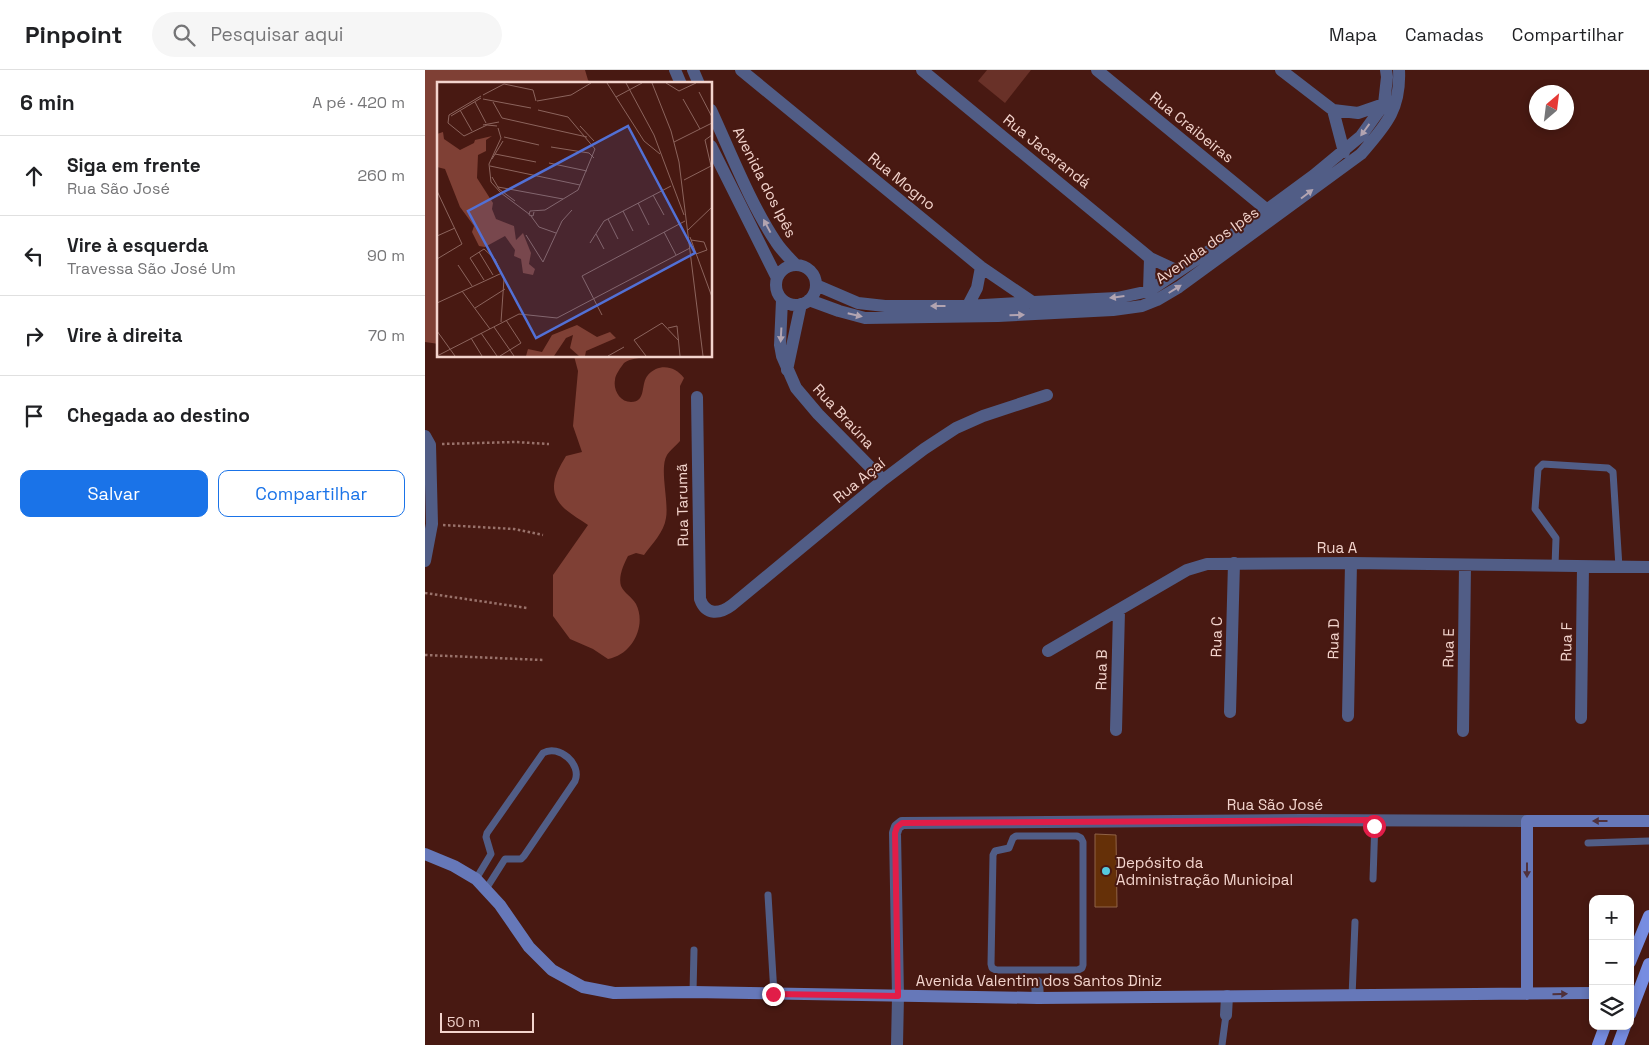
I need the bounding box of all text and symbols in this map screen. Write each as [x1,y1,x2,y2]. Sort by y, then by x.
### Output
search box [152,12,502,57]
text: Pinpoint [25,19,122,50]
icon: search [170,21,198,49]
text: Pesquisar aqui [210,22,343,47]
text: Mapa [1329,23,1377,46]
text: Camadas [1405,23,1484,46]
text: Compartilhar [1512,23,1624,46]
inset map [437,82,713,358]
north arrow [1529,85,1574,130]
street label: Rua Craibeiras [1146,87,1238,167]
text: 6 min [20,89,75,116]
text: A pé · 420 m [312,92,405,113]
street label: Rua Jacarandá [999,110,1095,192]
street label: Avenida dos Ipês [729,123,801,241]
one-way arrow [1360,123,1370,137]
street label: Rua Mogno [864,148,940,214]
text: Siga em frente [67,153,201,178]
icon: ahead [20,162,48,190]
text: 260 m [357,165,405,186]
text: Rua São José [67,178,170,199]
one-way arrow [1300,189,1314,199]
street label: Avenida dos Ipês [1152,202,1262,288]
one-way arrow [763,219,771,234]
text: Vire à esquerda [67,233,209,258]
icon: left [20,242,48,270]
text: 90 m [367,245,405,266]
text: Travessa São José Um [67,258,236,279]
one-way arrow [1169,284,1182,293]
one-way arrow [1109,293,1125,301]
one-way arrow [929,302,945,310]
one-way arrow [848,311,863,319]
one-way arrow [1010,311,1026,319]
icon: right [20,322,48,350]
text: Vire à direita [67,323,183,348]
text: 70 m [368,325,405,346]
one-way arrow [776,328,784,344]
street label: Rua Braúna [809,380,879,453]
icon: arrive [20,402,48,430]
text: Chegada ao destino [67,403,250,428]
street label: Rua Açaí [829,453,889,507]
street label: Rua Tarumã [672,463,692,547]
button: Salvar [20,470,208,517]
button: Compartilhar [218,470,405,517]
street label: Rua A [1317,538,1358,557]
street label: Rua C [1206,616,1226,658]
street label: Rua D [1323,618,1343,660]
street label: Rua F [1556,622,1576,662]
street label: Rua E [1438,628,1458,668]
street label: Rua B [1091,649,1111,691]
street label: Rua São José [1227,795,1323,814]
route start [1363,815,1386,838]
one-way arrow [1592,817,1608,825]
place label: Depósito da Administração Municipal [1116,853,1293,889]
one-way arrow [1523,862,1531,878]
marker: Depósito da Administração Municipal [1100,865,1112,877]
map controls [1589,895,1634,1030]
button: + [1589,895,1634,940]
button: − [1589,940,1634,985]
street label: Avenida Valentim dos Santos Diniz [916,971,1162,990]
route end [762,983,785,1006]
button: layers [1589,985,1634,1030]
one-way arrow [1552,990,1568,998]
scale bar [440,1010,534,1033]
text: 50 m [447,1013,480,1031]

